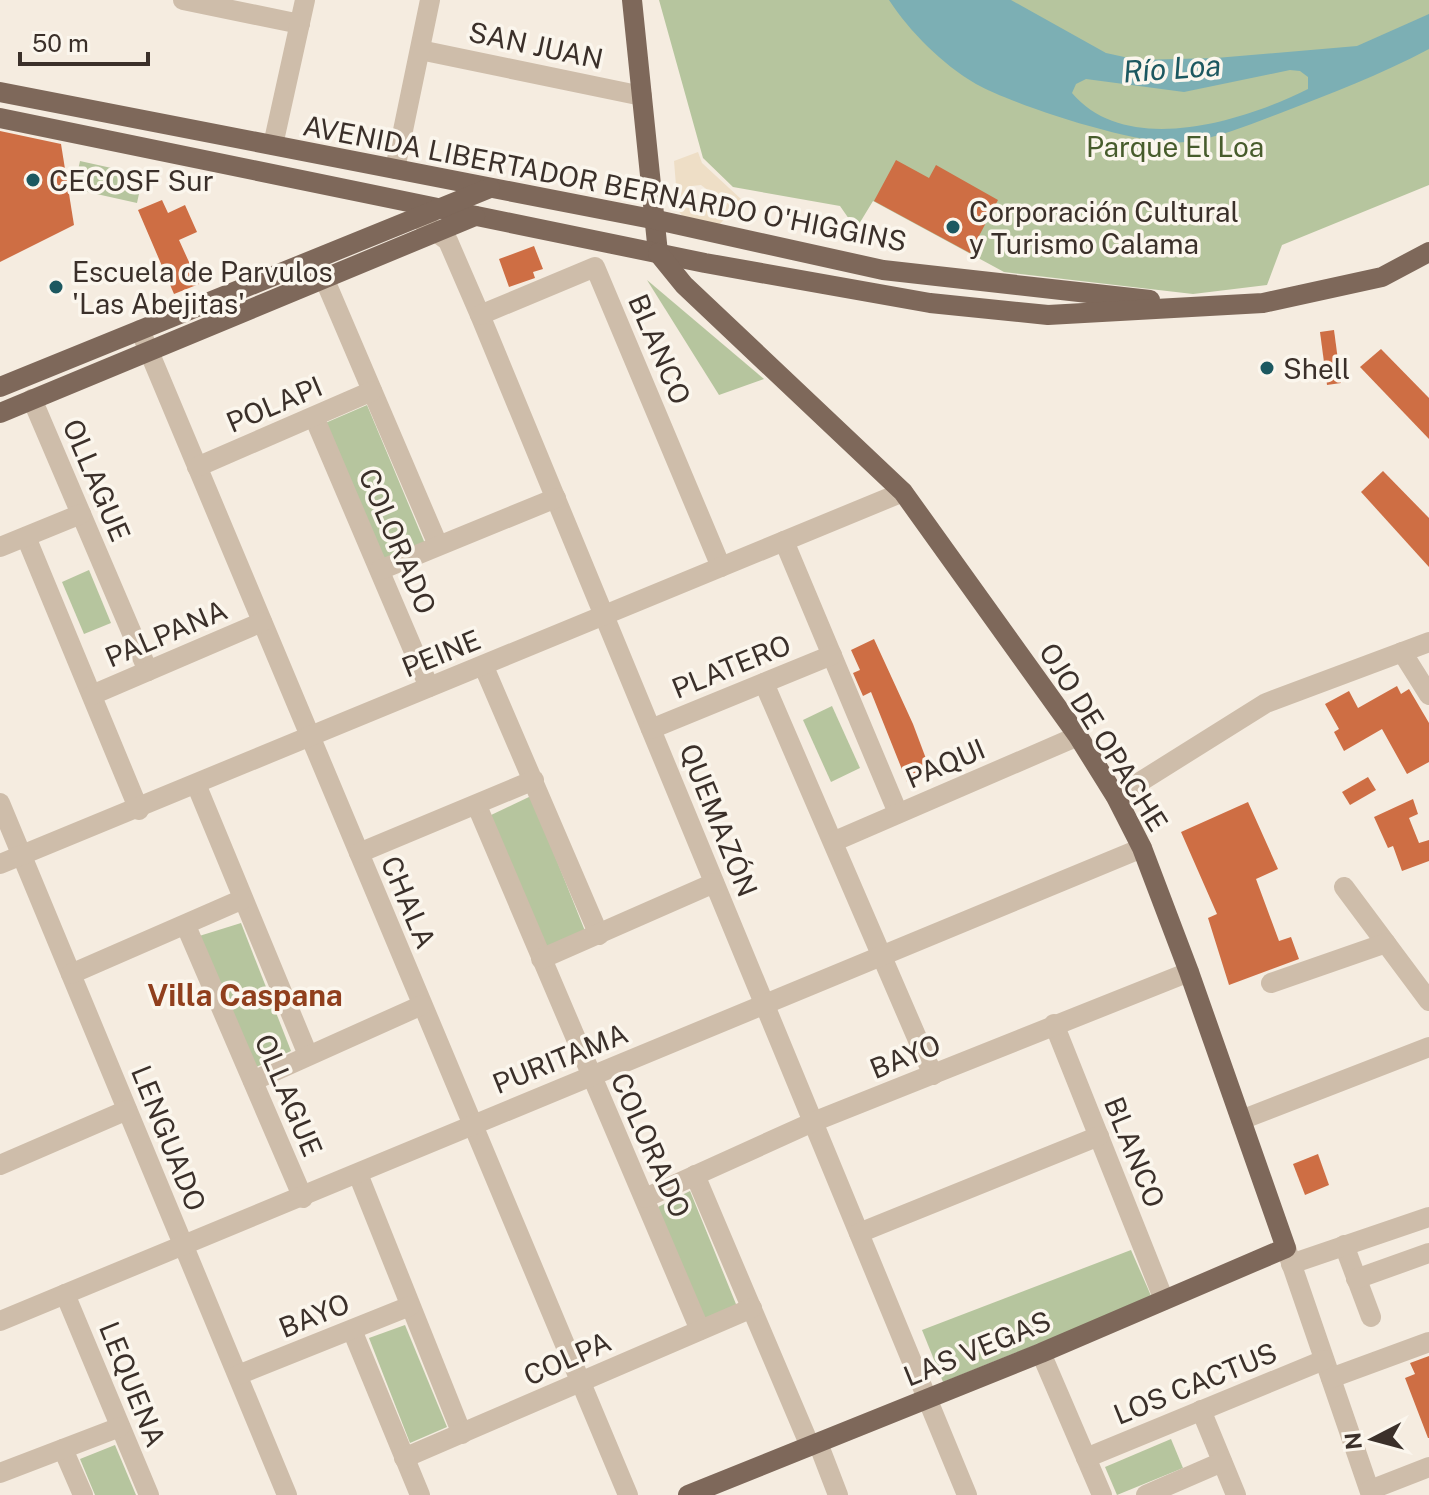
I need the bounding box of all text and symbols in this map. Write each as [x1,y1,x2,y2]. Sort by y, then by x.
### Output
street label: SAN JUAN [466,15,606,75]
scale bar [20,16,148,66]
text: 50 m [32,29,89,57]
water label: Río Loa [1122,47,1222,89]
street label: AVENIDA LIBERTADOR BERNARDO O'HIGGINS [300,108,910,258]
park label: Parque El Loa [1086,130,1264,163]
place label: CECOSF Sur [49,164,214,197]
marker: CECOSF Sur [24,171,42,189]
place label: Corporación Cultural y Turismo Calama [969,195,1239,260]
marker: Corporación Cultural y Turismo Calama [944,218,962,236]
place label: Escuela de Parvulos 'Las Abejitas' [72,255,333,320]
marker: Escuela de Parvulos 'Las Abejitas' [47,278,65,296]
street label: BLANCO [622,289,698,409]
place label: Shell [1283,352,1350,385]
marker: Shell [1258,359,1276,377]
street label: POLAPI [221,369,327,439]
street label: OLLAGUE [56,414,138,546]
street label: COLORADO [353,463,443,619]
street label: PALPANA [100,593,232,673]
street label: PEINE [397,622,485,684]
street label: PLATERO [667,627,795,705]
street label: OJO DE OPACHE [1033,637,1175,837]
street label: PAQUI [900,732,990,794]
street label: QUEMAZÓN [673,739,765,901]
street label: CHALA [375,851,443,953]
district label: Villa Caspana [147,977,343,1013]
street label: PURITAMA [488,1016,632,1100]
street label: BAYO [865,1027,945,1085]
street label: OLLAGUE [248,1029,330,1161]
street label: LENGUADO [125,1060,213,1216]
street label: COLORADO [604,1068,698,1222]
street label: BLANCO [1098,1092,1172,1212]
street label: BAYO [274,1286,354,1344]
street label: LAS VEGAS [899,1303,1055,1393]
street label: LEQUENA [93,1317,173,1451]
street label: COLPA [518,1324,616,1392]
street label: LOS CACTUS [1109,1335,1281,1431]
north arrow [1333,1399,1413,1479]
text: N [1339,1431,1367,1451]

